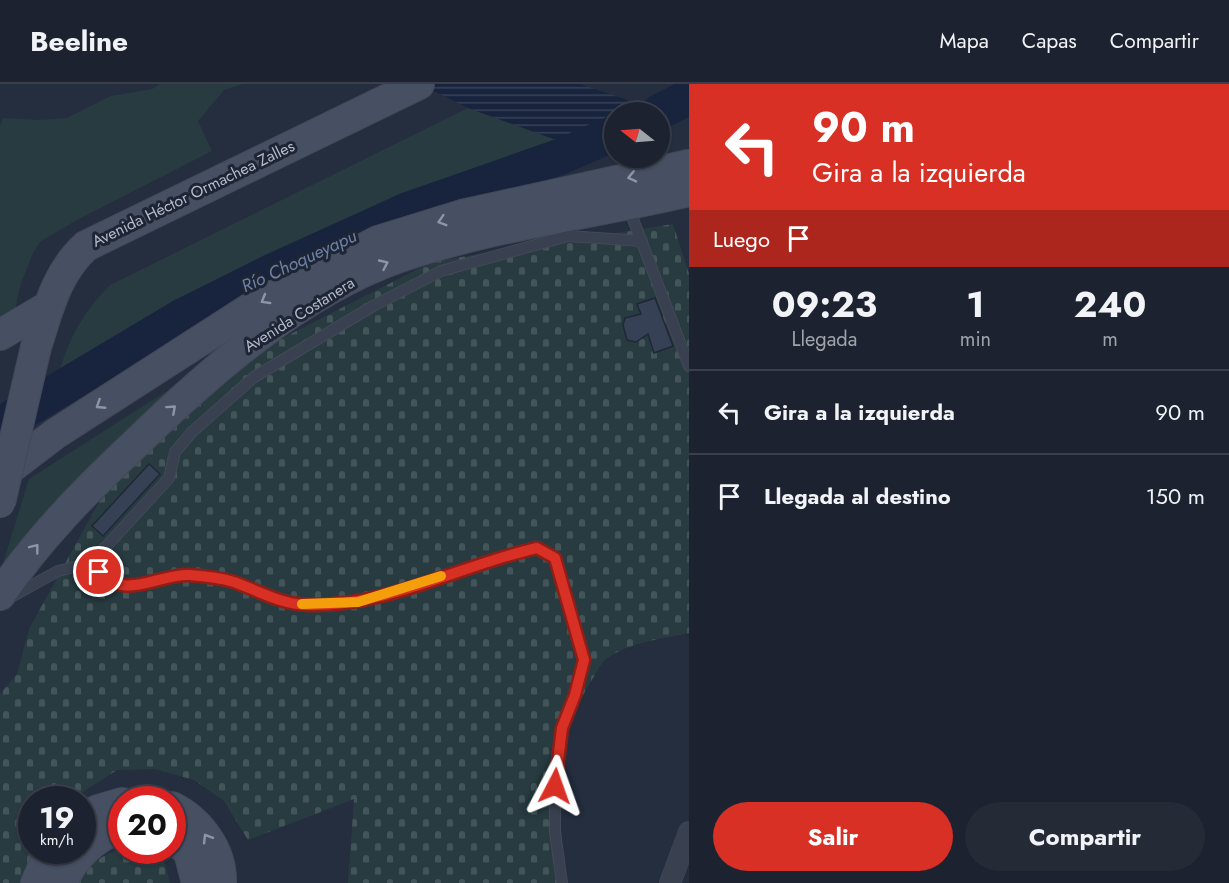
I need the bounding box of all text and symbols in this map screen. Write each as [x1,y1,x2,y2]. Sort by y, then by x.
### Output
text: Beeline [30,21,128,62]
text: Mapa [940,26,989,56]
text: Capas [1022,26,1077,56]
text: Compartir [1110,26,1199,56]
text: 90 m [812,97,915,158]
north arrow [604,102,670,168]
map controls [604,102,670,168]
icon: left [713,108,791,186]
street label: Avenida Héctor Ormachea Zalles [88,134,298,253]
text: Gira a la izquierda [812,153,1026,192]
one-way arrow [627,170,637,183]
one-way arrow [437,214,448,226]
icon: arrive [782,222,815,255]
water label: Río Choqueyapu [237,223,361,299]
text: Luego [713,223,770,255]
one-way arrow [377,260,388,272]
street label: Avenida Costanera [240,271,359,358]
text: 09:23 [772,278,877,330]
text: 1 [966,278,985,330]
text: 240 [1074,278,1146,330]
one-way arrow [261,293,271,304]
text: Llegada [791,325,857,354]
text: min [960,325,991,354]
text: m [1102,325,1118,354]
icon: left [713,396,746,429]
text: Gira a la izquierda [764,396,955,428]
text: 90 m [1155,396,1205,428]
one-way arrow [96,398,107,409]
one-way arrow [165,405,175,416]
icon: arrive [713,480,746,513]
text: Llegada al destino [764,480,951,512]
text: 150 m [1146,480,1205,512]
one-way arrow [28,544,39,555]
pin [73,546,124,597]
icon: arrive [82,555,115,588]
position arrow [523,754,587,818]
speed limit sign: 20 [108,786,186,864]
text: 19 [39,796,75,839]
button: Salir [713,802,953,871]
button: Compartir [965,802,1205,871]
text: km/h [40,829,74,851]
one-way arrow [202,834,214,844]

